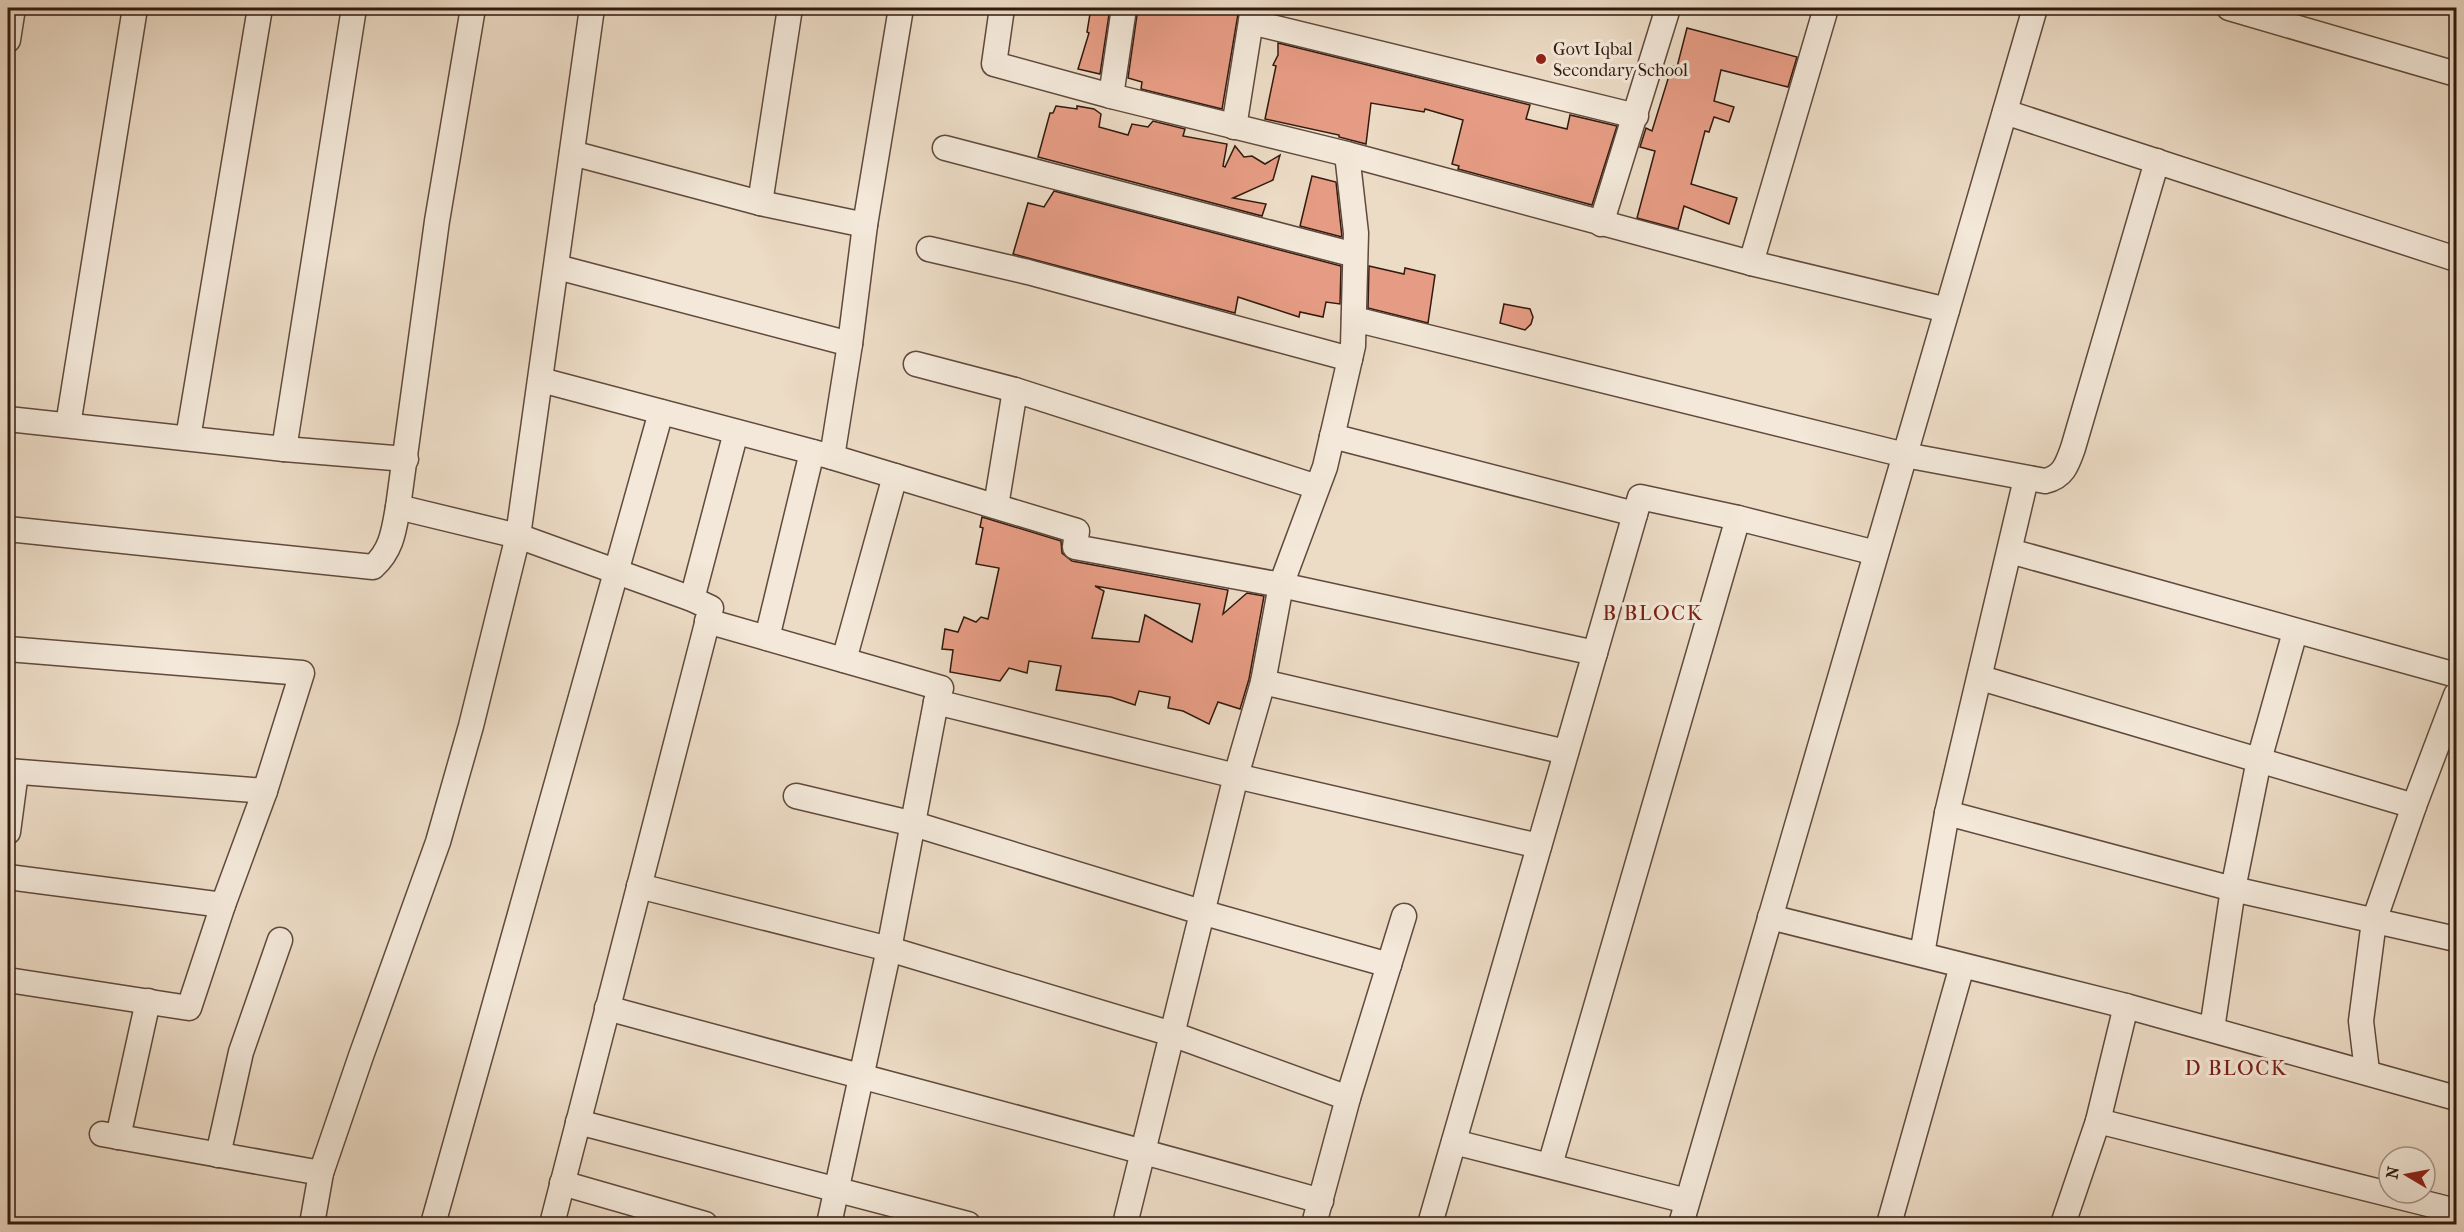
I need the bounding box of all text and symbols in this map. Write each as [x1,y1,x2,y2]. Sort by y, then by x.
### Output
place label: Govt Iqbal Secondary School [1553,39,1688,81]
marker: Govt Iqbal Secondary School [1534,52,1548,66]
district label: B BLOCK [1603,601,1704,625]
district label: D BLOCK [2184,1056,2288,1080]
north arrow [2377,1145,2437,1205]
text: N [2382,1164,2403,1180]

